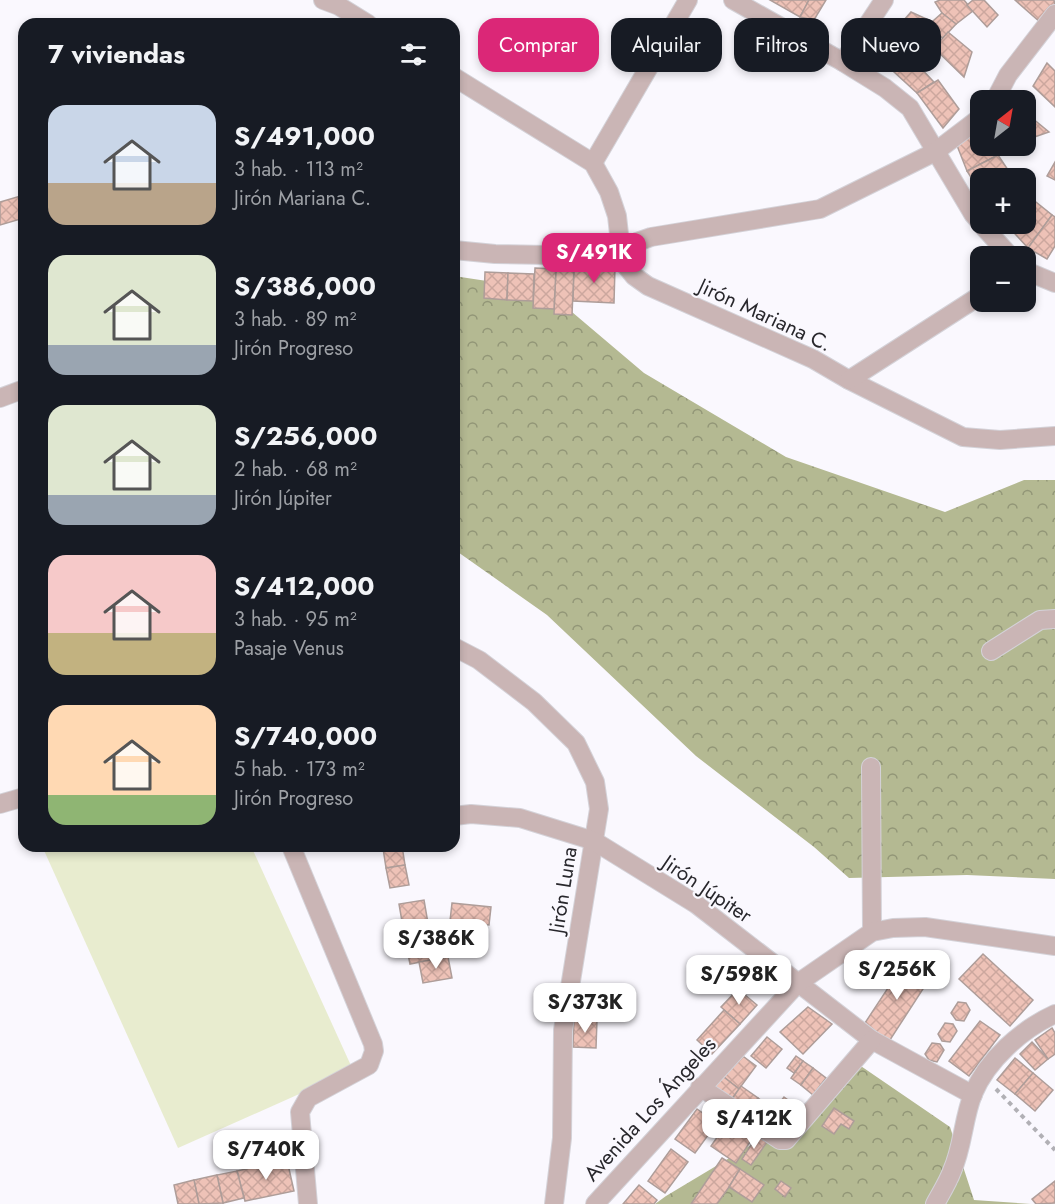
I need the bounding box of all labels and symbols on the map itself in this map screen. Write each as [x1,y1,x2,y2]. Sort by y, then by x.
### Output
north arrow [970,90,1036,156]
pin: S/491K [545,233,643,284]
street label: Jirón Mariana C. [691,270,837,359]
street label: Jirón Luna [541,845,585,938]
street label: Jirón Júpiter [654,846,759,931]
pin: S/386K [387,919,485,970]
pin: S/256K [848,950,946,1001]
pin: S/598K [690,955,788,1006]
pin: S/373K [536,983,634,1034]
street label: Avenida Los Ángeles [577,1030,723,1188]
pin: S/412K [705,1099,803,1150]
pin: S/740K [217,1130,315,1181]

